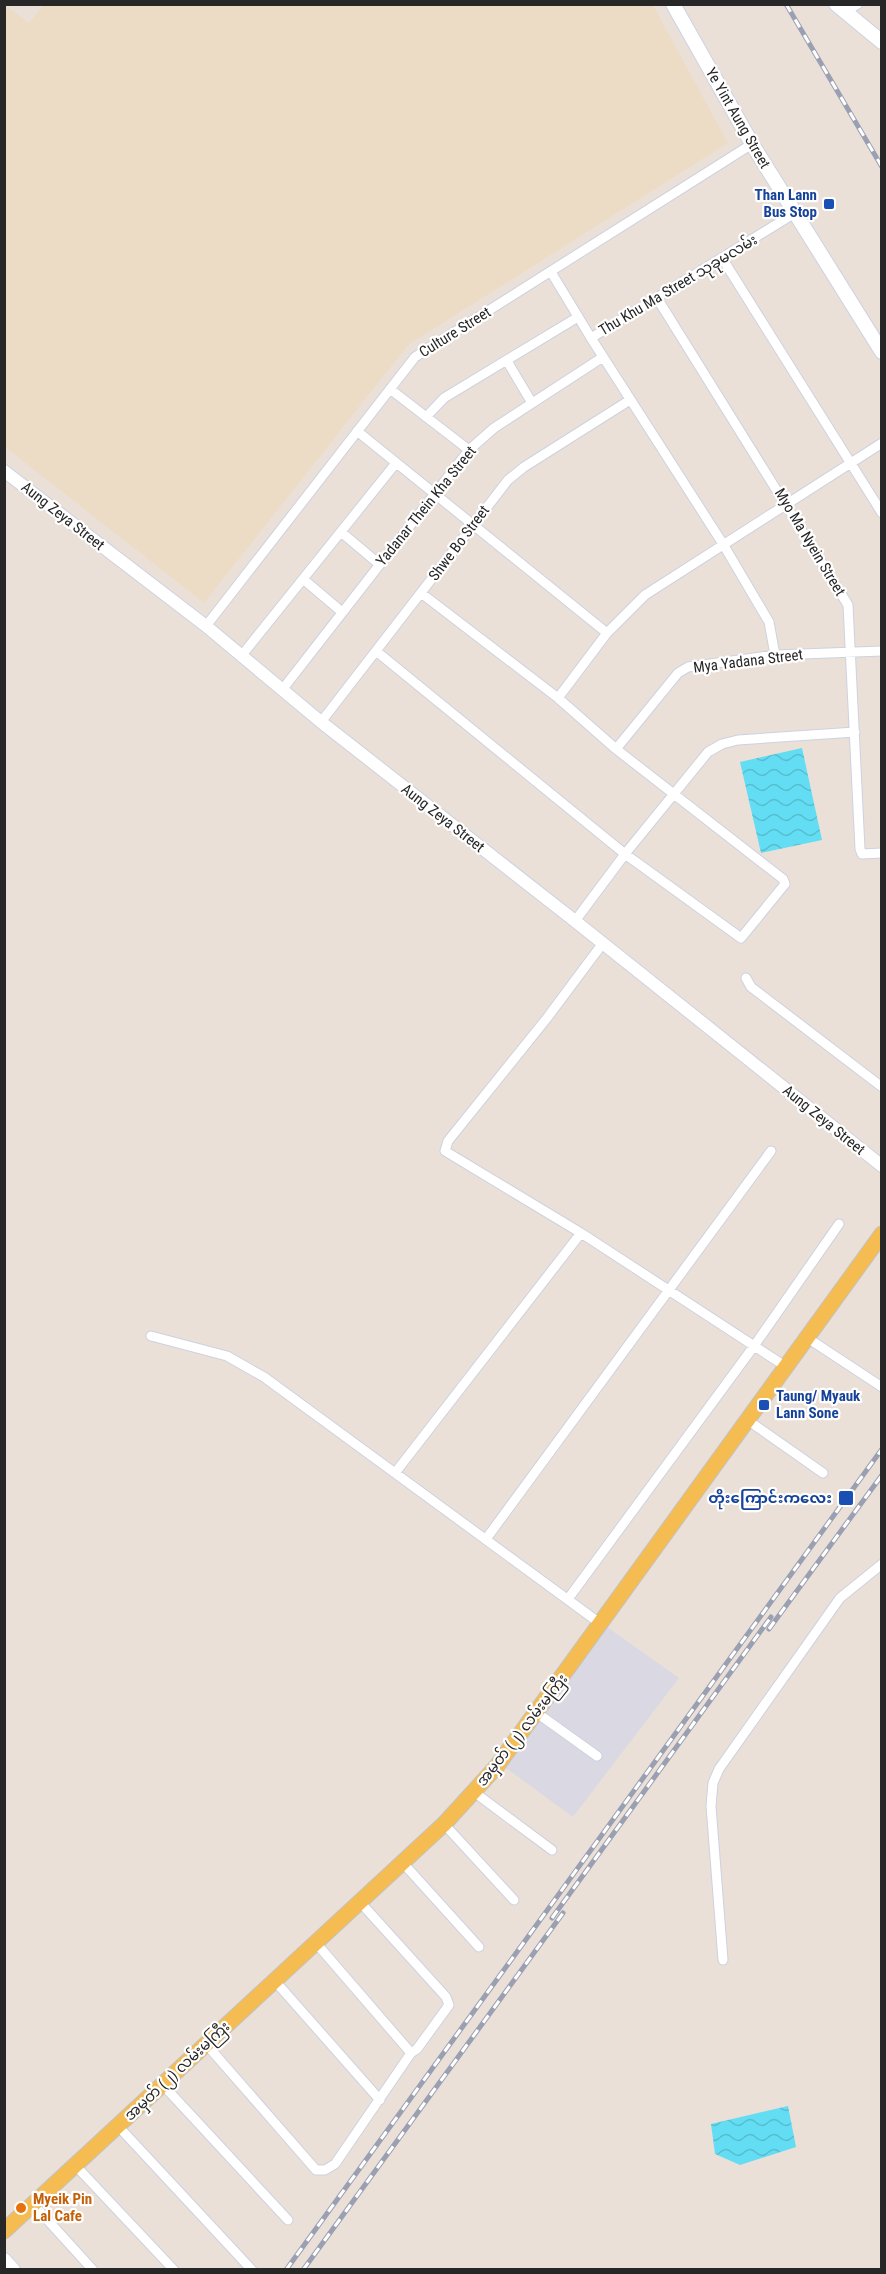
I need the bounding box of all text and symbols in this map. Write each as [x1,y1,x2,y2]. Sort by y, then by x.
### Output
street label: Ye Yint Aung Street [702,64,774,172]
place label: Than Lann Bus Stop [755,186,817,221]
marker: Than Lann Bus Stop [822,197,836,211]
street label: Thu Khu Ma Street သုခုမလမ်း [595,230,762,342]
street label: Culture Street [416,303,494,361]
street label: Yadanar Thein Kha Street [372,443,480,569]
street label: Aung Zeya Street [18,478,108,554]
street label: Myo Ma Nyein Street [771,485,849,599]
street label: Shwe Bo Street [425,502,493,584]
street label: Mya Yadana Street [692,645,804,677]
street label: Aung Zeya Street [398,780,488,856]
street label: Aung Zeya Street [779,1081,869,1159]
place label: Taung/ Myauk Lann Sone [776,1387,861,1422]
marker: Taung/ Myauk Lann Sone [757,1398,771,1412]
place label: တိုးကြောင်းကလေး [708,1488,832,1510]
marker: တိုးကြောင်းကလေး [837,1489,855,1507]
street label: အမှတ် (၂) လမ်းမကြီး [472,1670,574,1792]
street label: အမှတ် (၂) လမ်းမကြီး [120,2017,235,2127]
place label: Myeik Pin Lal Cafe [33,2190,92,2225]
marker: Myeik Pin Lal Cafe [14,2201,28,2215]

